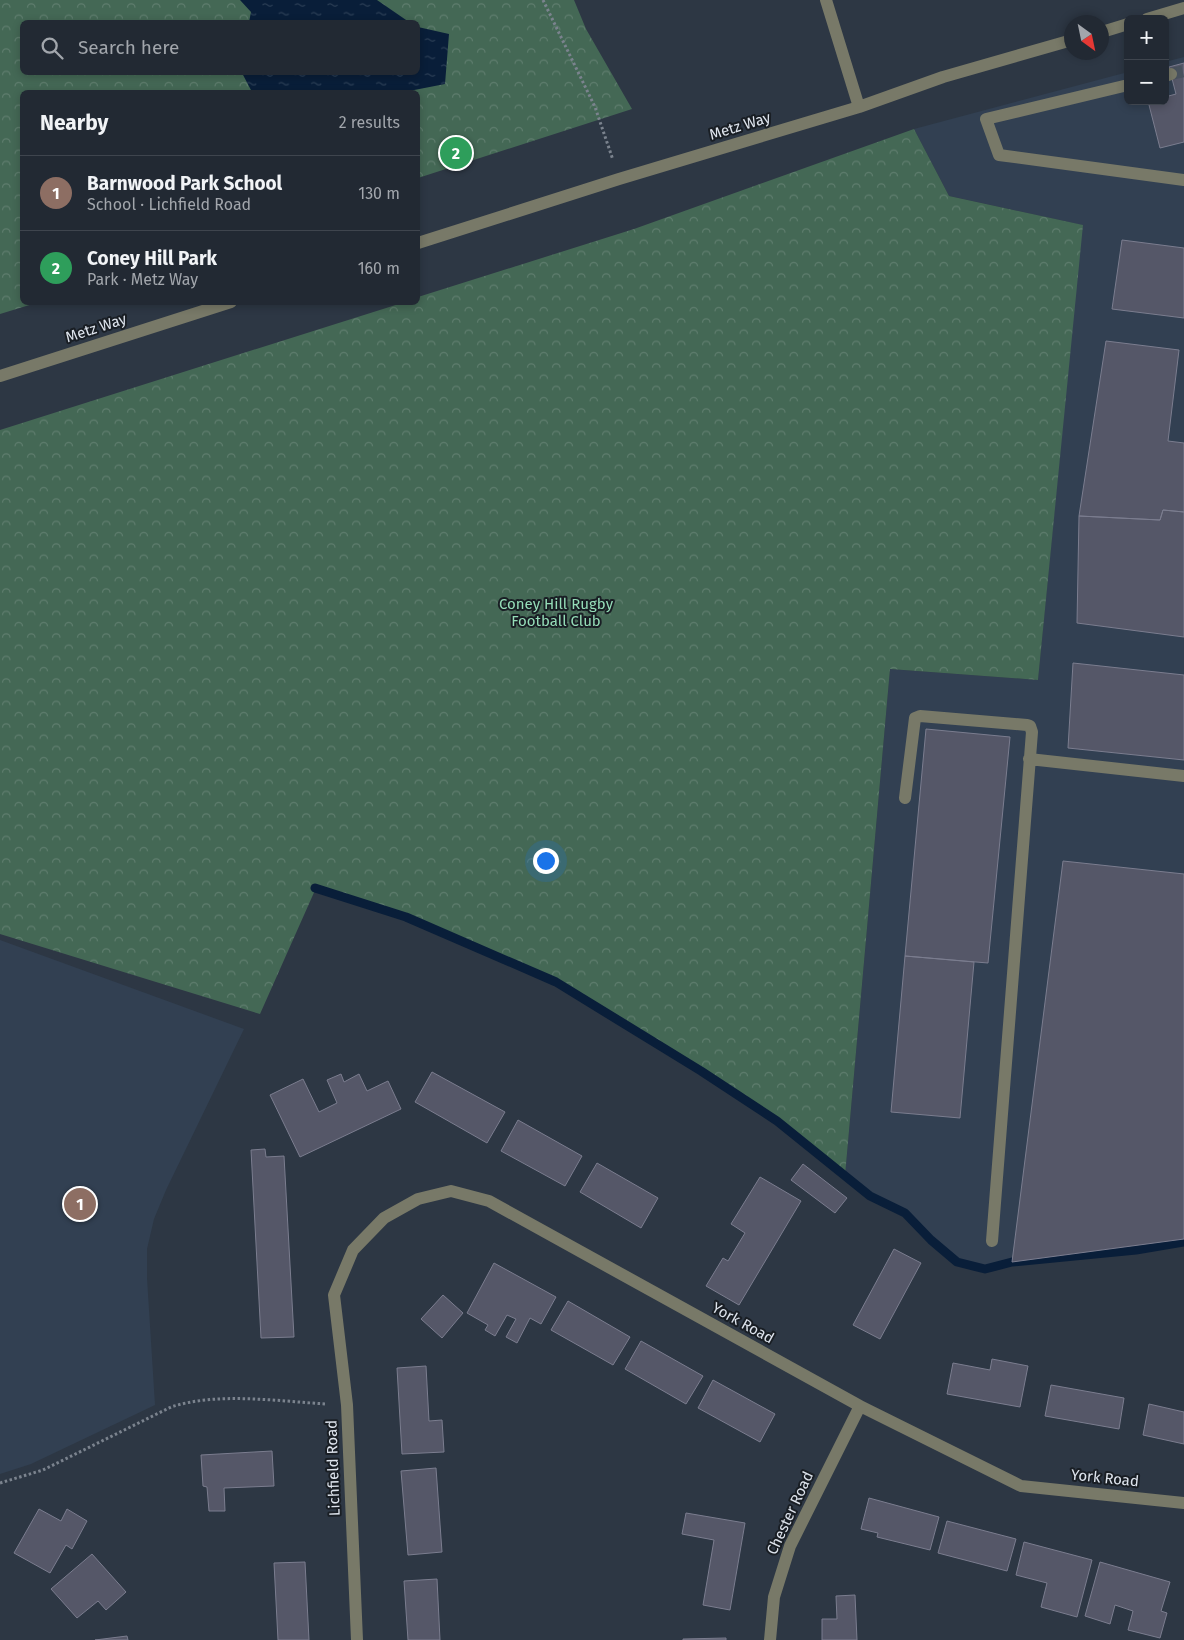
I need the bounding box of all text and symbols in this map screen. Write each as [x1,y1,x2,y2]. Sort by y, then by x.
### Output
north arrow [1064,15,1109,60]
map controls [1124,15,1169,105]
button: + [1124,15,1169,60]
search box [20,20,420,75]
icon: search [38,34,66,62]
text: Search here [78,36,179,59]
button: − [1124,60,1169,105]
street label: Metz Way [707,108,773,144]
text: Nearby [40,110,108,136]
text: 2 results [339,113,400,132]
pin: 2 [440,134,472,172]
text: Barnwood Park School [87,172,282,195]
text: 1 [52,184,60,203]
text: 130 m [358,184,400,203]
text: School · Lichfield Road [87,195,251,214]
text: Coney Hill Park [87,247,217,270]
text: 2 [52,259,60,278]
text: 160 m [358,259,400,278]
text: Park · Metz Way [87,270,198,289]
street label: Metz Way [63,310,129,346]
park label: Coney Hill Rugby Football Club [499,595,614,630]
your location [533,848,559,874]
pin: 1 [64,1185,96,1223]
street label: York Road [709,1299,777,1347]
street label: Lichfield Road [322,1420,344,1516]
street label: York Road [1070,1465,1140,1491]
street label: Chester Road [763,1468,817,1558]

